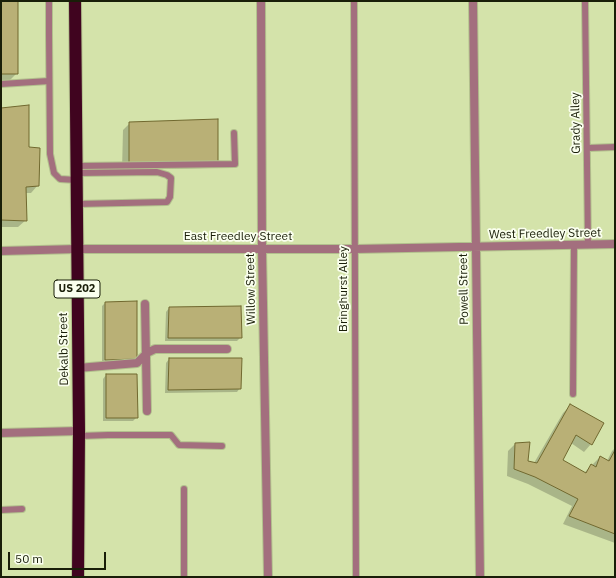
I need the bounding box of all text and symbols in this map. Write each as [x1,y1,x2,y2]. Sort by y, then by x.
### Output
street label: Grady Alley [568,92,584,154]
street label: West Freedley Street [489,226,601,242]
street label: East Freedley Street [184,230,292,244]
street label: Bringhurst Alley [337,246,351,332]
street label: Willow Street [243,253,259,325]
street label: Powell Street [456,253,472,325]
road number: US 202 [54,280,100,298]
street label: Dekalb Street [56,312,72,386]
scale bar [10,544,108,570]
text: 50 m [15,551,43,566]

